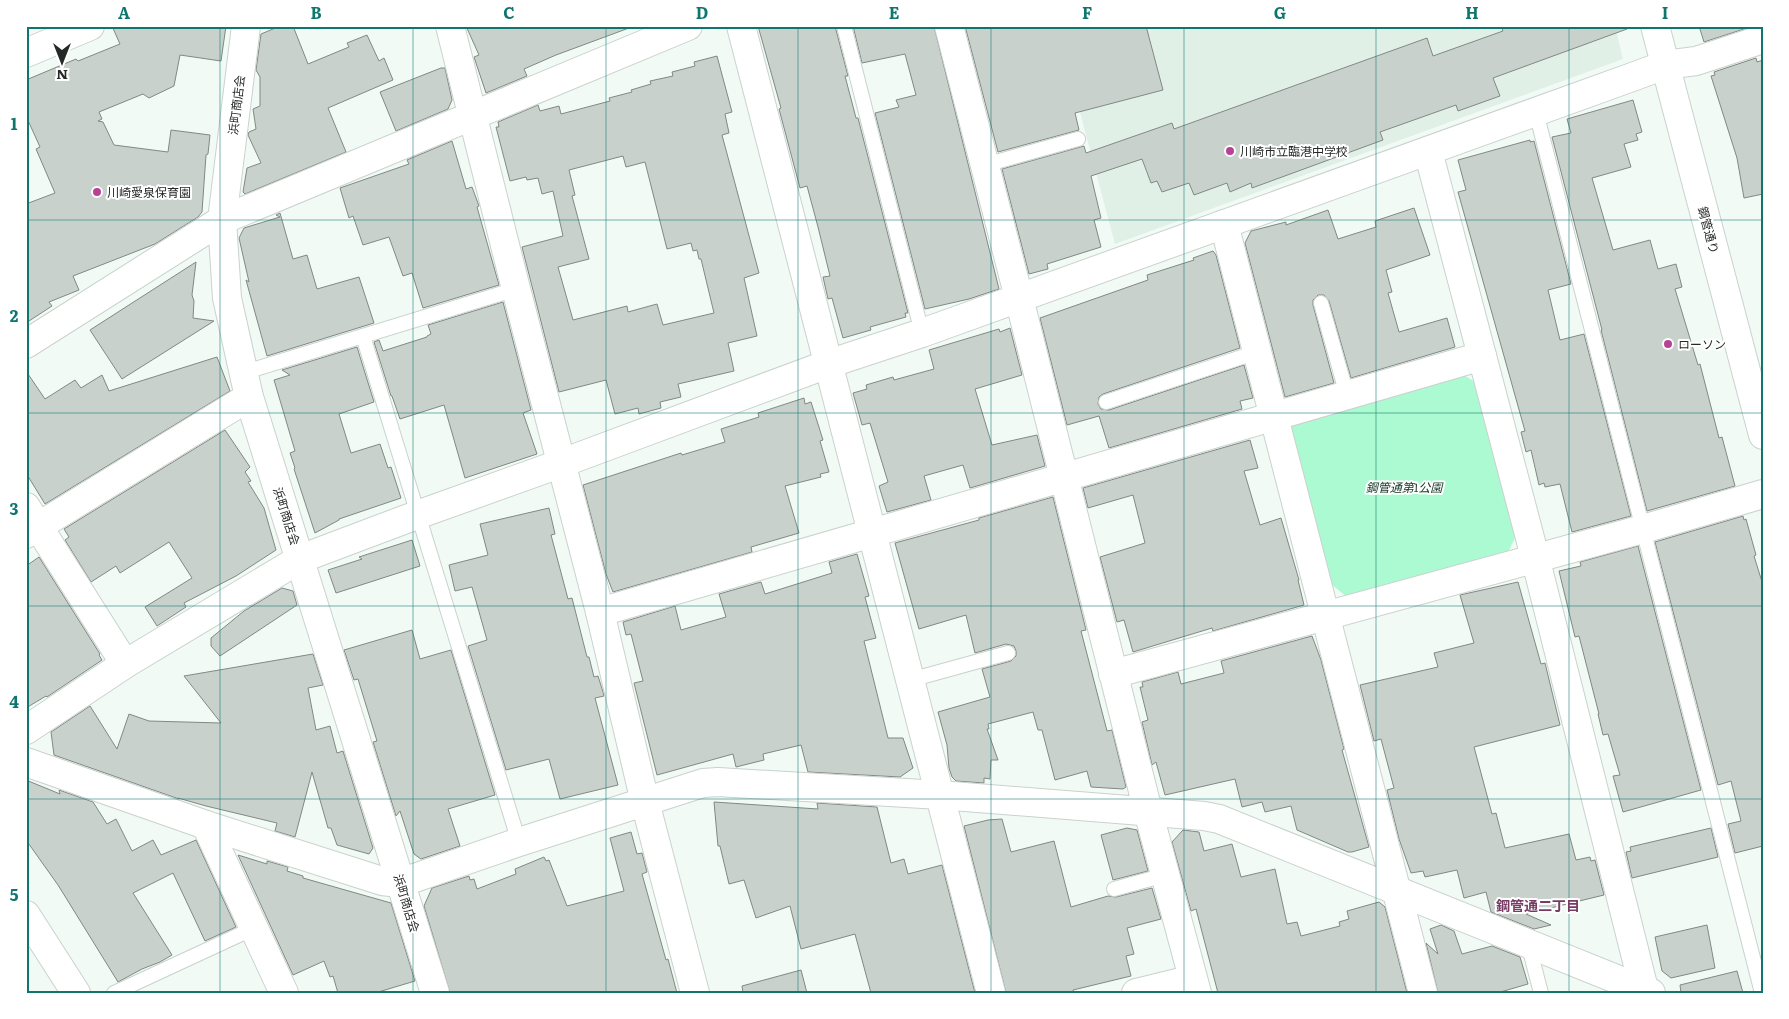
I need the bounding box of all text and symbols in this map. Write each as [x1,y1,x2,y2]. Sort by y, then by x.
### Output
text: A [118,0,130,24]
text: B [310,0,322,24]
text: C [503,0,515,24]
text: D [696,0,708,24]
text: E [889,0,900,24]
text: F [1082,0,1092,24]
text: G [1274,0,1286,24]
text: H [1465,0,1479,24]
text: I [1662,0,1668,24]
north arrow [38,38,88,88]
text: N [56,66,68,86]
street label: 浜町商店会 [223,74,249,136]
text: 1 [11,111,18,135]
place label: 川崎市立臨港中学校 [1240,142,1348,160]
marker: 川崎市立臨港中学校 [1224,145,1236,157]
place label: 川崎愛泉保育園 [107,183,191,201]
marker: 川崎愛泉保育園 [91,186,103,198]
street label: 鋼管通り [1694,204,1724,256]
text: 2 [10,303,19,327]
place label: ローソン [1678,335,1726,353]
marker: ローソン [1662,338,1674,350]
park label: 鋼管通第1公園 [1366,478,1444,496]
street label: 浜町商店会 [269,485,305,547]
text: 3 [10,496,19,520]
text: 4 [9,689,19,713]
street label: 浜町商店会 [390,872,424,934]
text: 5 [10,882,19,906]
district label: 鋼管通二丁目 [1496,895,1580,915]

